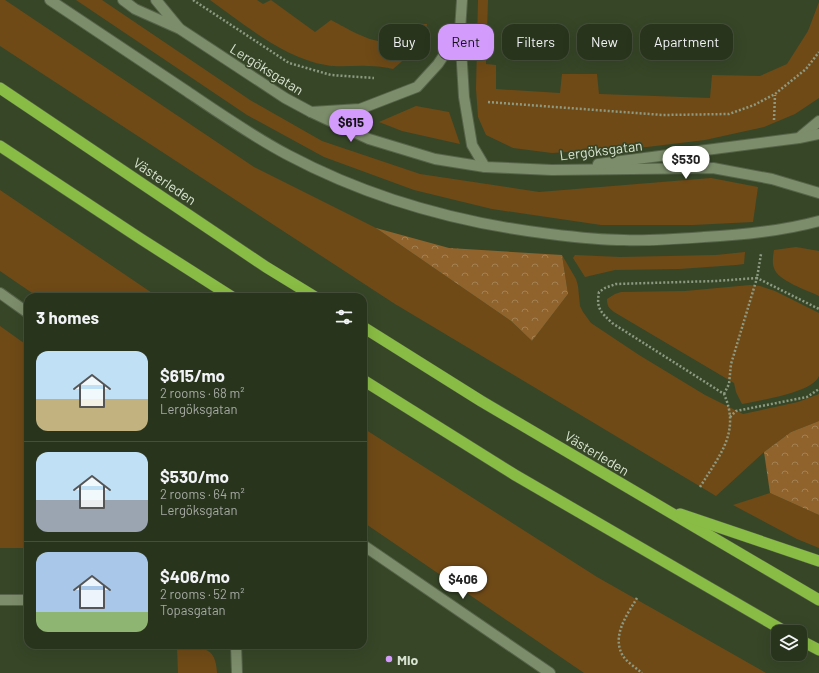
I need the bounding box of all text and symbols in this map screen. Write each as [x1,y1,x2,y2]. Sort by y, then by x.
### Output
chip: Buy [379,24,430,60]
chip: Rent [438,24,494,60]
chip: Filters [502,24,569,60]
chip: New [577,24,632,60]
chip: Apartment [640,24,733,60]
street label: Lergöksgatan [227,40,307,98]
pin: $615 [327,109,375,143]
text: $615 [338,114,364,130]
street label: Lergöksgatan [559,136,643,164]
pin: $530 [662,146,710,180]
text: $530 [672,151,700,167]
street label: Västerleden [130,154,200,208]
icon: filters [333,306,355,328]
text: 3 homes [36,307,99,327]
text: $615/mo [160,365,225,385]
icon: home [68,367,116,415]
text: 2 rooms · 68 m² [160,385,244,401]
text: Lergöksgatan [160,401,237,417]
street label: Västerleden [562,427,632,479]
text: $530/mo [160,466,229,486]
icon: home [68,468,116,516]
text: 2 rooms · 64 m² [160,486,245,502]
text: Lergöksgatan [160,502,237,518]
text: $406/mo [160,566,230,586]
pin: $406 [439,566,487,600]
icon: home [68,568,116,616]
text: $406 [448,571,478,587]
text: 2 rooms · 52 m² [160,586,245,602]
text: Topasgatan [160,602,226,618]
map controls [771,625,807,661]
button: layers [771,625,807,661]
place label: Mio [397,651,419,668]
marker: Mio [384,654,394,664]

